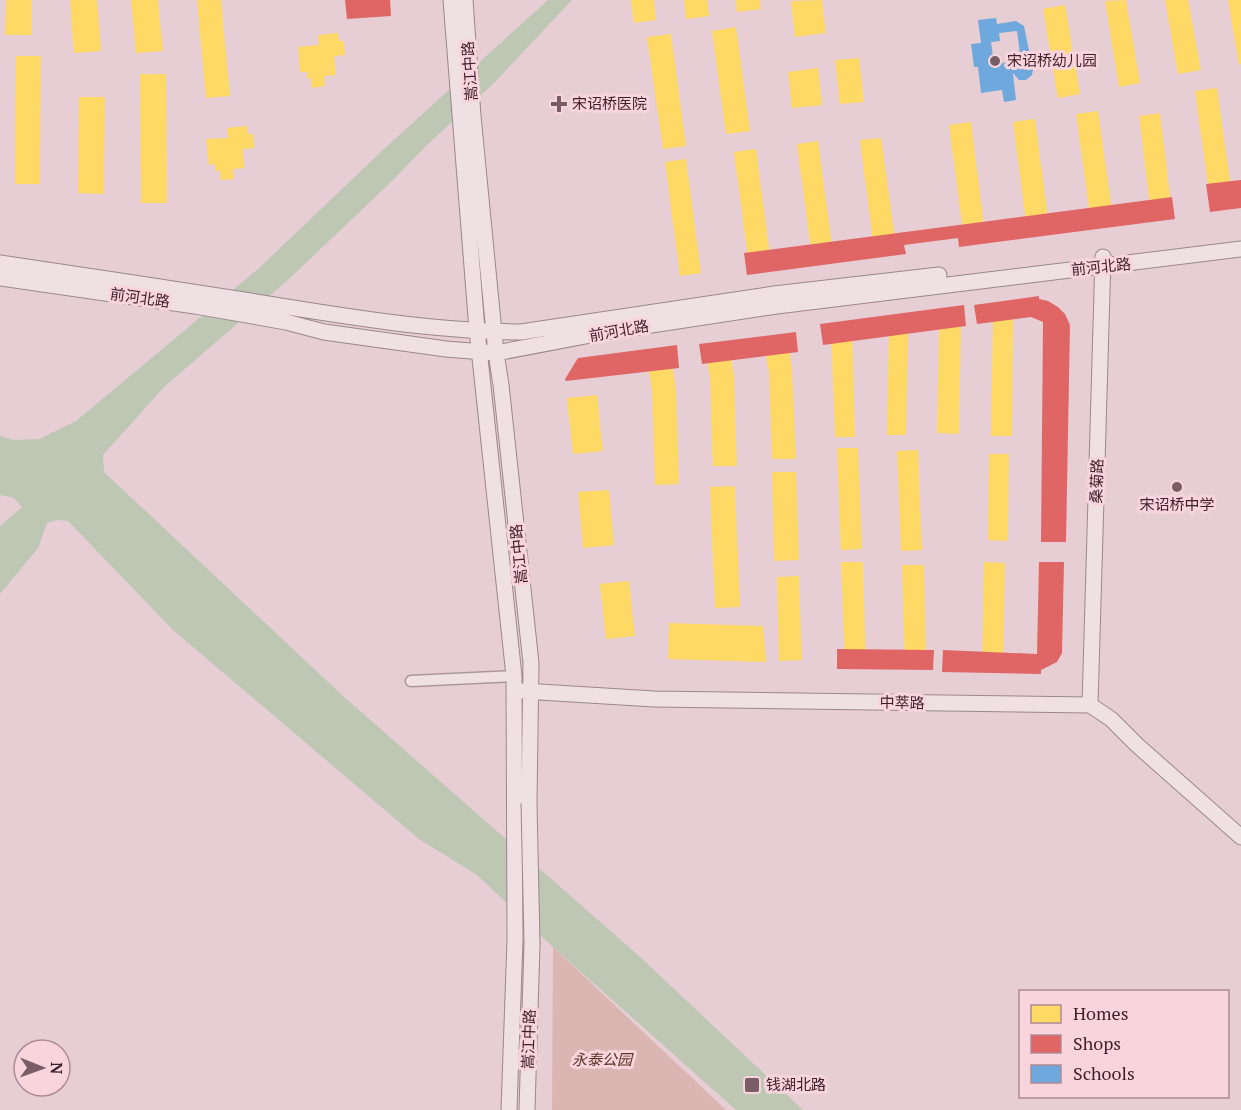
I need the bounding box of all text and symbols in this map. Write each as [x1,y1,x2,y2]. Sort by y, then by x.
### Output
street label: 嵩江中路 [457,40,481,102]
place label: 宋诏桥幼儿园 [1007,50,1097,70]
marker: 宋诏桥幼儿园 [988,54,1002,68]
place label: 宋诏桥医院 [572,93,647,113]
marker: 宋诏桥医院 [550,95,568,113]
street label: 前河北路 [1070,253,1132,279]
street label: 前河北路 [109,283,171,311]
street label: 前河北路 [588,315,650,345]
street label: 桑菊路 [1085,458,1107,504]
marker: 宋诏桥中学 [1170,480,1184,494]
place label: 宋诏桥中学 [1139,494,1215,514]
street label: 嵩江中路 [505,523,531,585]
street label: 中萃路 [879,692,925,712]
legend [1019,990,1229,1098]
text: Homes [1073,1001,1128,1025]
street label: 嵩江中路 [517,1009,539,1069]
text: Shops [1073,1031,1121,1055]
north arrow [12,1038,72,1098]
park label: 永泰公园 [572,1049,634,1069]
text: Schools [1073,1061,1135,1085]
text: N [46,1062,68,1075]
place label: 钱湖北路 [766,1074,826,1094]
marker: 钱湖北路 [743,1076,761,1094]

